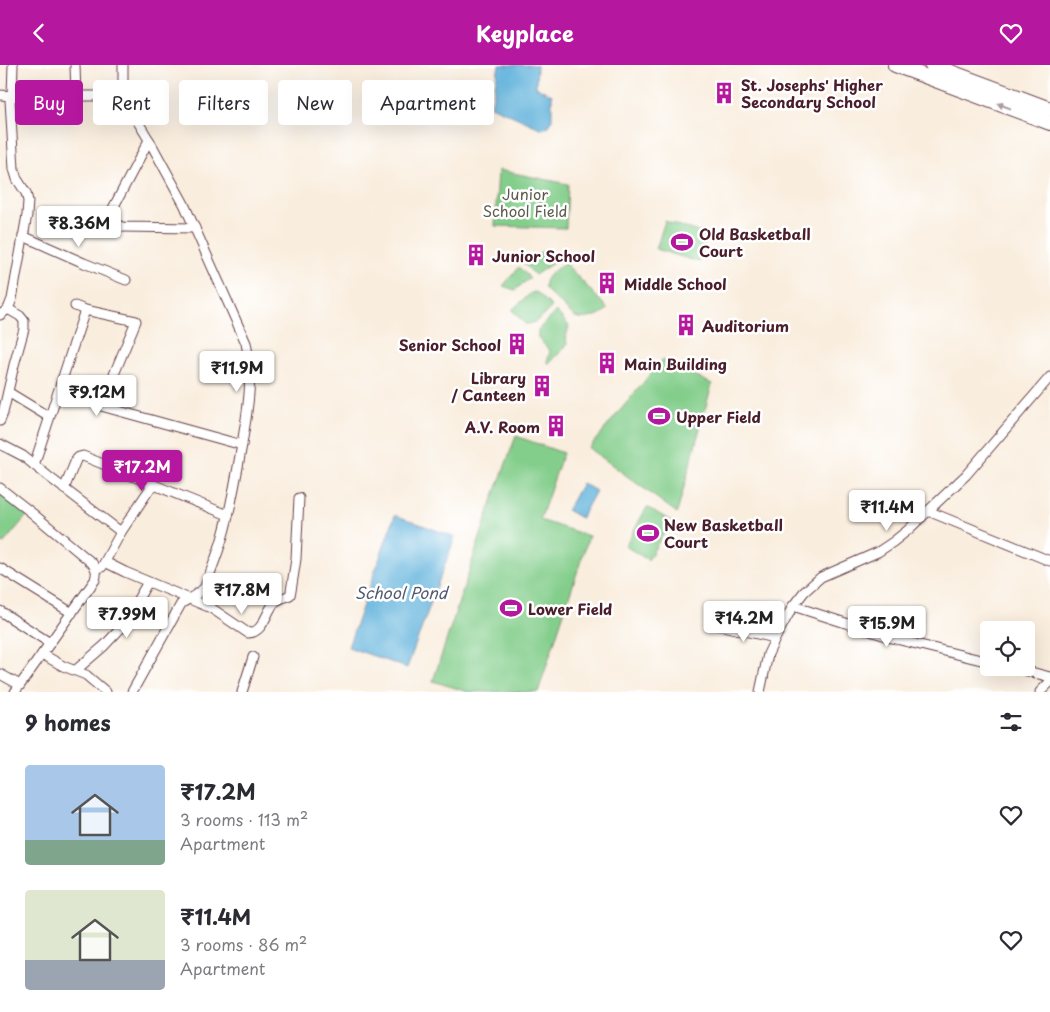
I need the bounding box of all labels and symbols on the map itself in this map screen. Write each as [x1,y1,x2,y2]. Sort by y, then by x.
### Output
place label: St. Josephs' Higher Secondary School [741,73,883,113]
building icon: St. Josephs' Higher Secondary School [711,80,737,106]
one-way arrow [997,102,1012,109]
park label: Junior School Field [483,182,567,222]
pin: ₹8.36M [38,205,120,248]
place label: Old Basketball Court [699,222,811,262]
sports icon: Old Basketball Court [669,229,695,255]
building icon: Junior School [463,242,489,268]
place label: Junior School [492,244,595,267]
building icon: Middle School [594,270,620,296]
place label: Middle School [624,272,727,295]
building icon: Auditorium [673,312,699,338]
place label: Auditorium [702,314,789,337]
building icon: Senior School [504,331,530,357]
place label: Senior School [399,333,501,356]
building icon: Main Building [594,350,620,376]
pin: ₹11.9M [196,351,278,393]
place label: Main Building [624,352,727,375]
place label: Library / Canteen [451,366,526,406]
building icon: Library / Canteen [529,373,555,399]
pin: ₹9.12M [56,375,138,417]
sports icon: Upper Field [646,403,672,429]
place label: Upper Field [676,405,761,428]
building icon: A.V. Room [543,413,569,439]
place label: A.V. Room [464,415,540,438]
pin: ₹17.2M [101,449,183,492]
pin: ₹11.4M [846,489,928,532]
place label: New Basketball Court [664,513,783,553]
sports icon: New Basketball Court [635,520,661,546]
pin: ₹17.8M [201,573,283,615]
water label: School Pond [355,580,450,604]
sports icon: Lower Field [498,595,524,621]
pin: ₹7.99M [86,597,168,639]
place label: Lower Field [528,597,612,620]
pin: ₹14.2M [703,601,785,643]
pin: ₹15.9M [846,605,928,648]

